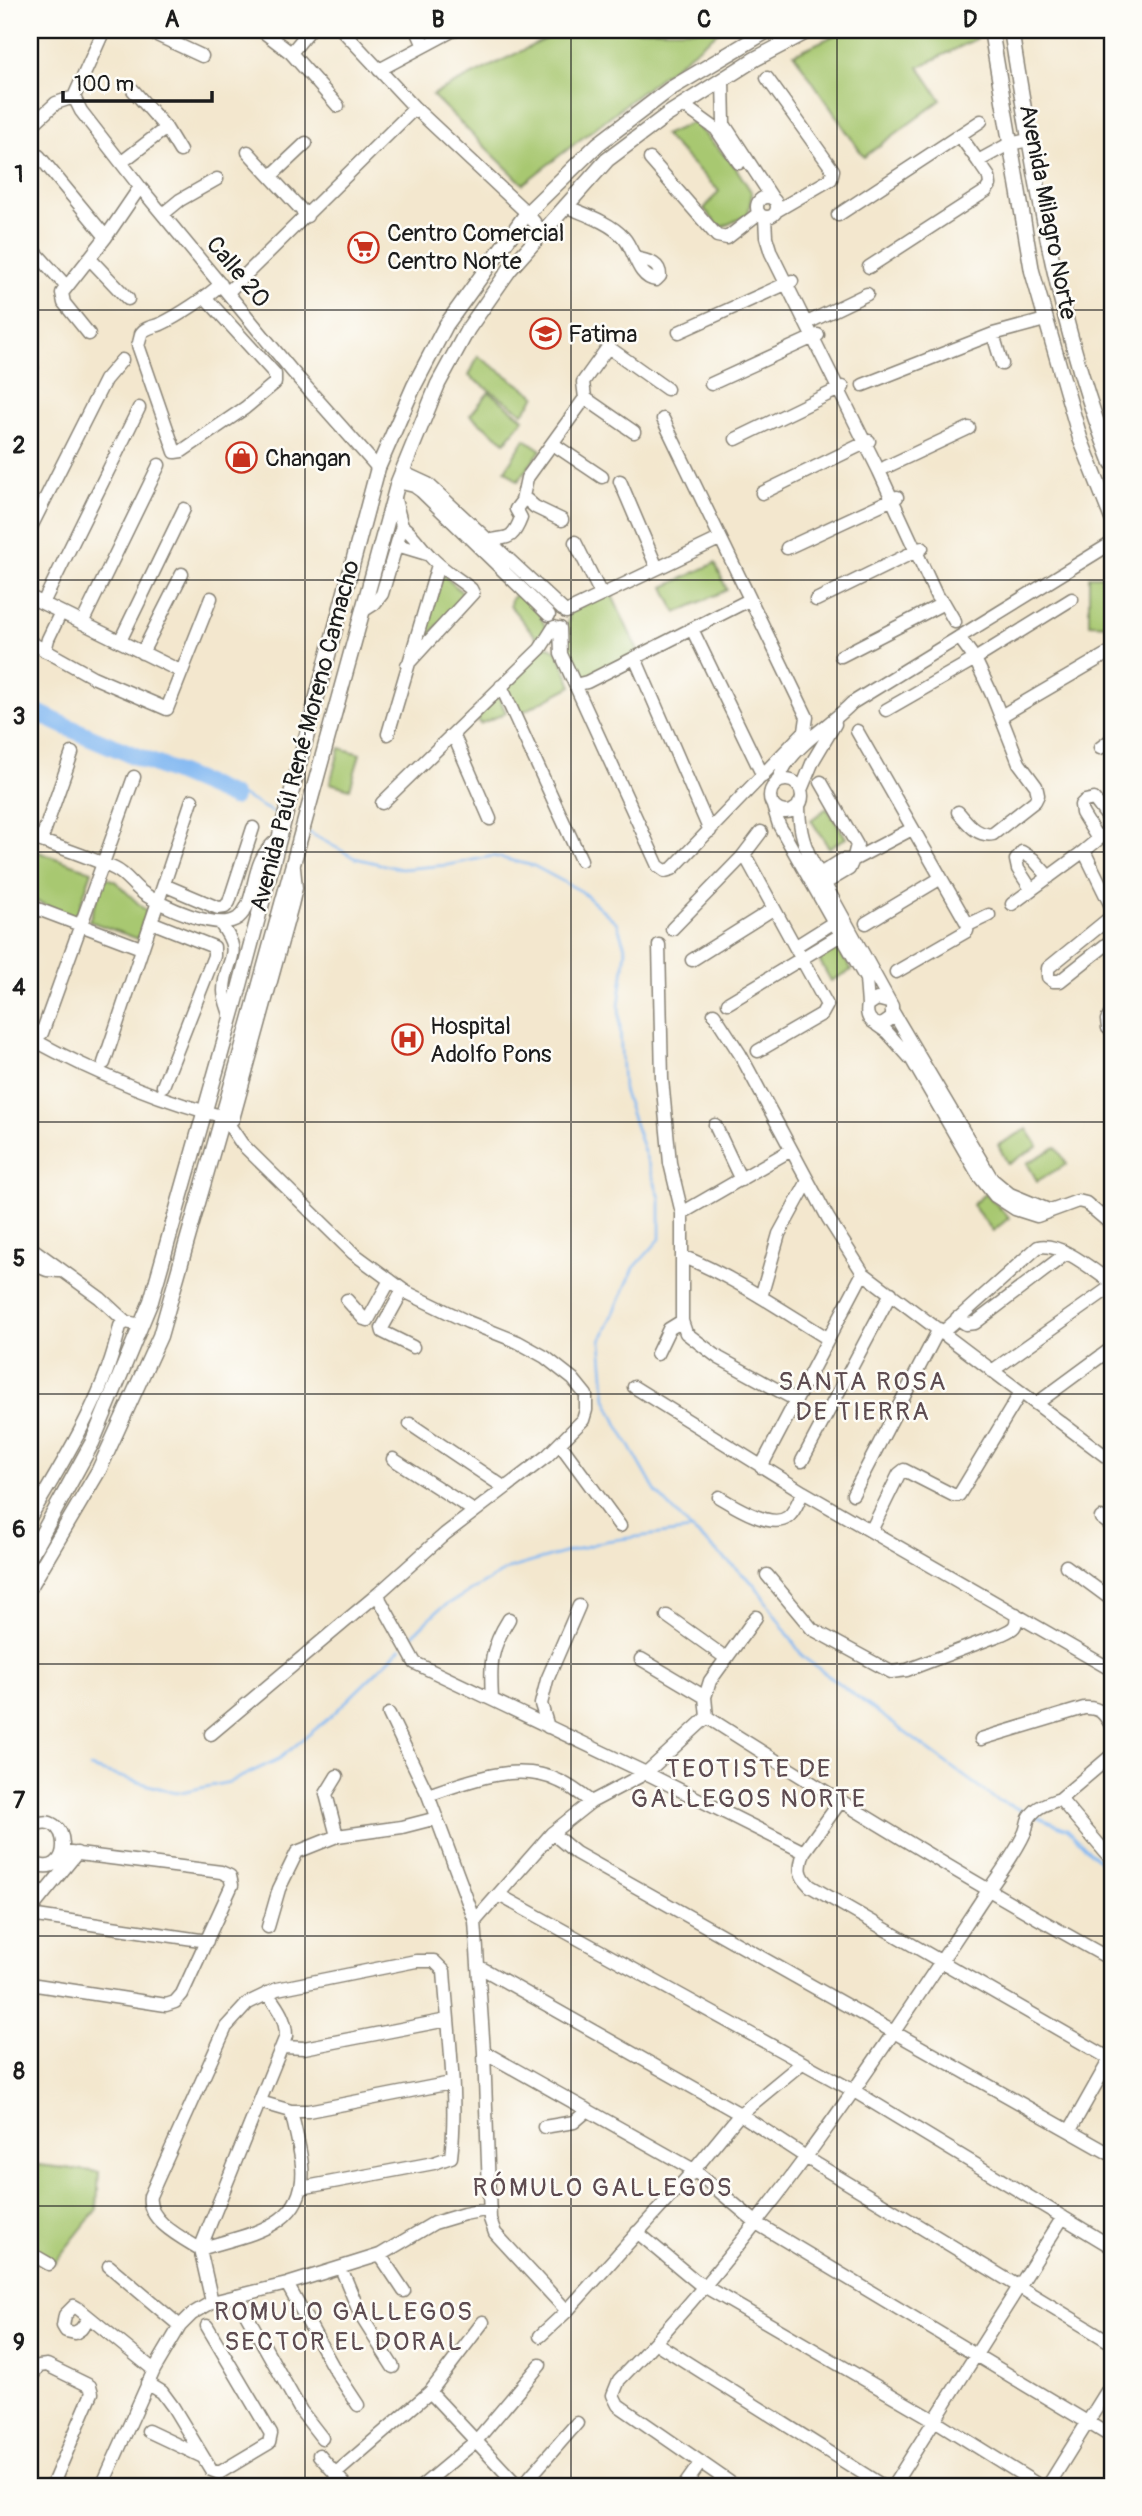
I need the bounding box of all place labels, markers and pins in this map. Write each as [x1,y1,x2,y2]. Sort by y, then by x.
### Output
place label: Centro Comercial Centro Norte [387,219,564,276]
supermarket icon: Centro Comercial Centro Norte [347,230,381,264]
school or university icon: Fatima [528,317,562,351]
place label: Fatima [568,320,637,349]
shop icon: Changan [225,441,259,475]
place label: Changan [265,444,351,473]
place label: Hospital Adolfo Pons [430,1012,552,1069]
hospital icon: Hospital Adolfo Pons [390,1023,424,1057]

